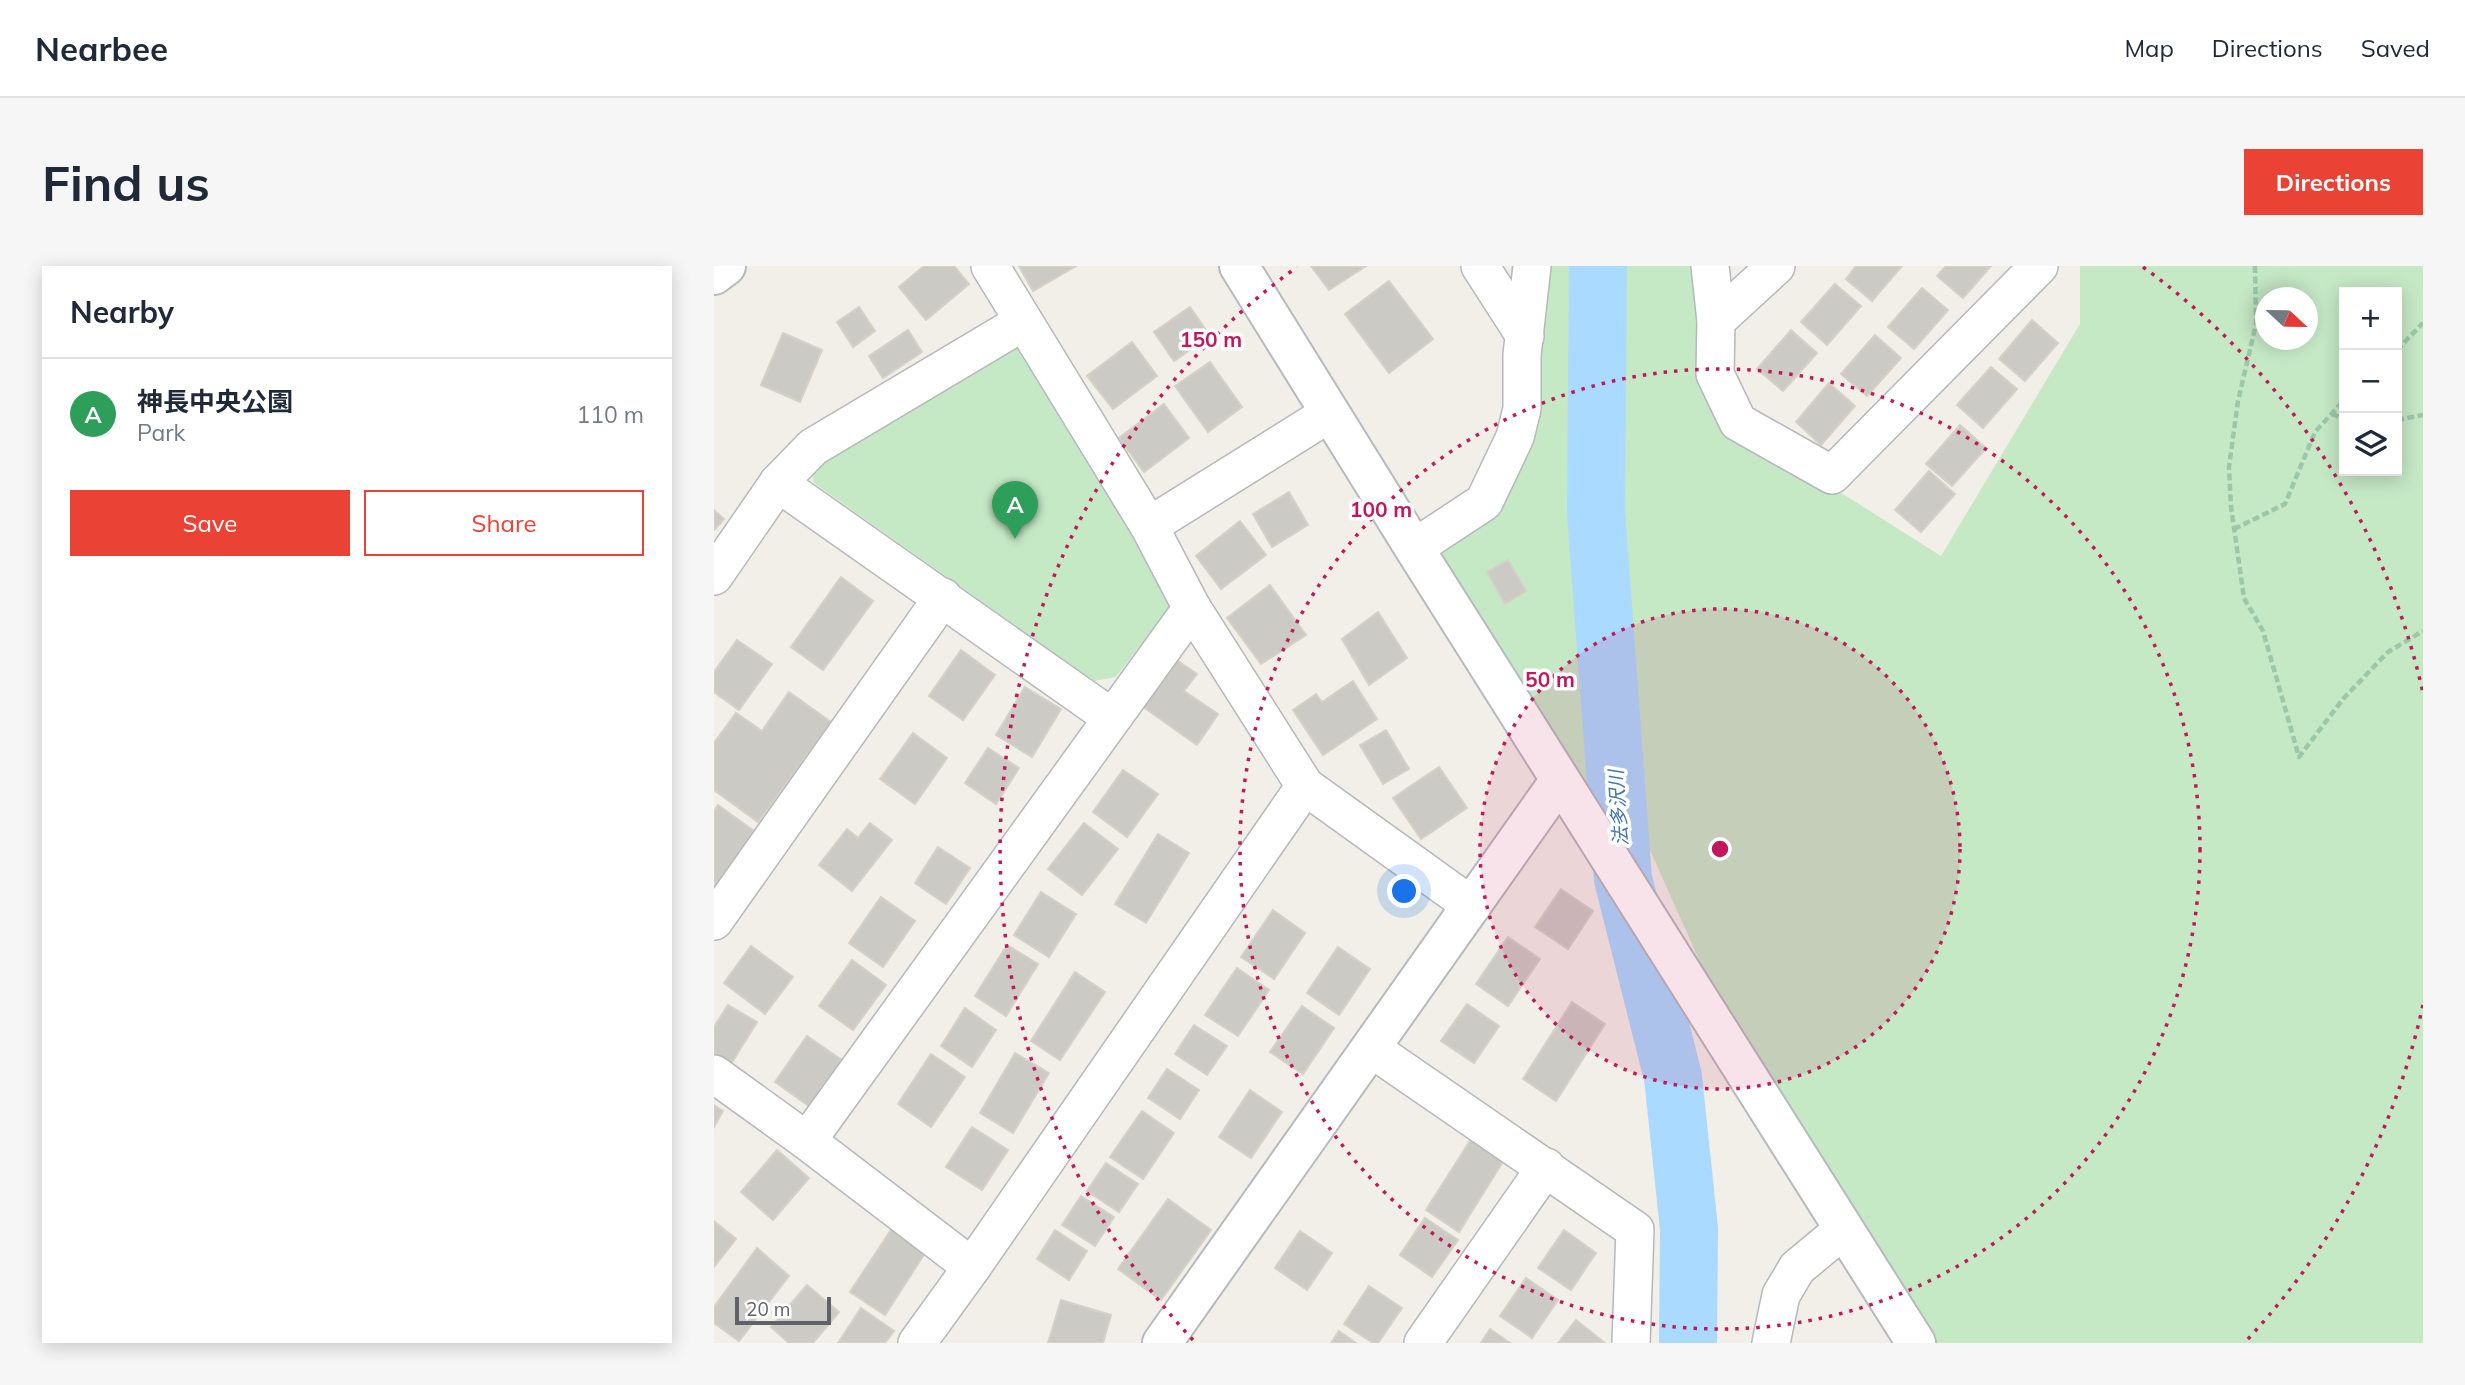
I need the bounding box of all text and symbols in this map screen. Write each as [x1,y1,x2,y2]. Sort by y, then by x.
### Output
text: Nearbee [35,28,168,69]
text: Map [2124,33,2174,63]
text: Directions [2212,33,2323,63]
text: Saved [2361,33,2430,63]
button: Directions [2244,149,2423,215]
text: Find us [42,152,210,213]
north arrow [2255,287,2318,350]
map controls [2339,287,2402,476]
button: + [2339,287,2402,350]
text: Nearby [70,293,174,331]
text: 150 m [1180,326,1242,352]
button: − [2339,350,2402,413]
text: 神長中央公園 [137,385,293,418]
text: A [84,400,102,429]
text: 110 m [576,400,644,429]
button: layers [2339,413,2402,476]
text: Park [137,418,185,447]
pin: A [992,481,1038,539]
button: Save [70,490,350,556]
button: Share [364,490,644,556]
text: 100 m [1350,496,1412,522]
text: 50 m [1525,666,1575,692]
water label: 法多沢川 [1603,767,1633,847]
centre of rings [1708,837,1732,861]
your location [1387,874,1421,908]
scale bar [735,1294,831,1326]
text: 20 m [746,1297,790,1321]

